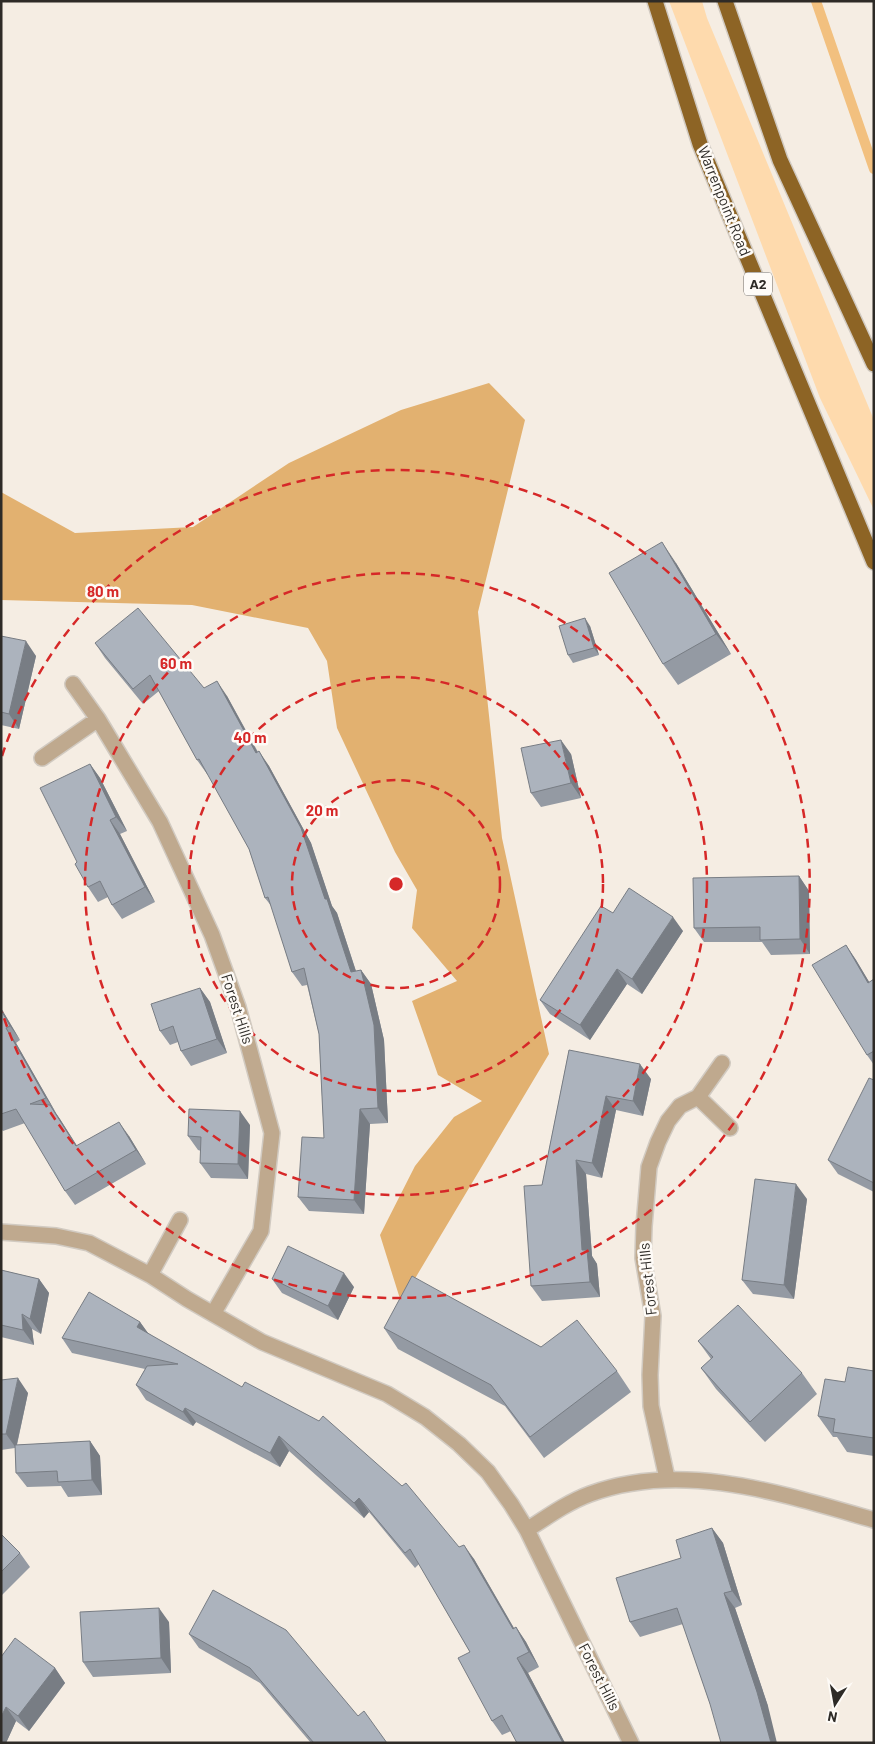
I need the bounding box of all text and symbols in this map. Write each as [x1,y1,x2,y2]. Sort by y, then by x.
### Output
street label: Warrenpoint Road [695,143,755,258]
road number: A2 [744,272,772,296]
text: 80 m [87,582,119,600]
text: 60 m [160,654,192,672]
text: 40 m [233,728,267,746]
text: 20 m [306,801,338,819]
centre of rings [387,875,405,893]
street label: Forest Hills [218,971,258,1046]
street label: Forest Hills [634,1242,660,1316]
street label: Forest Hills [575,1640,624,1713]
north arrow [810,1679,860,1729]
text: N [826,1708,839,1726]

